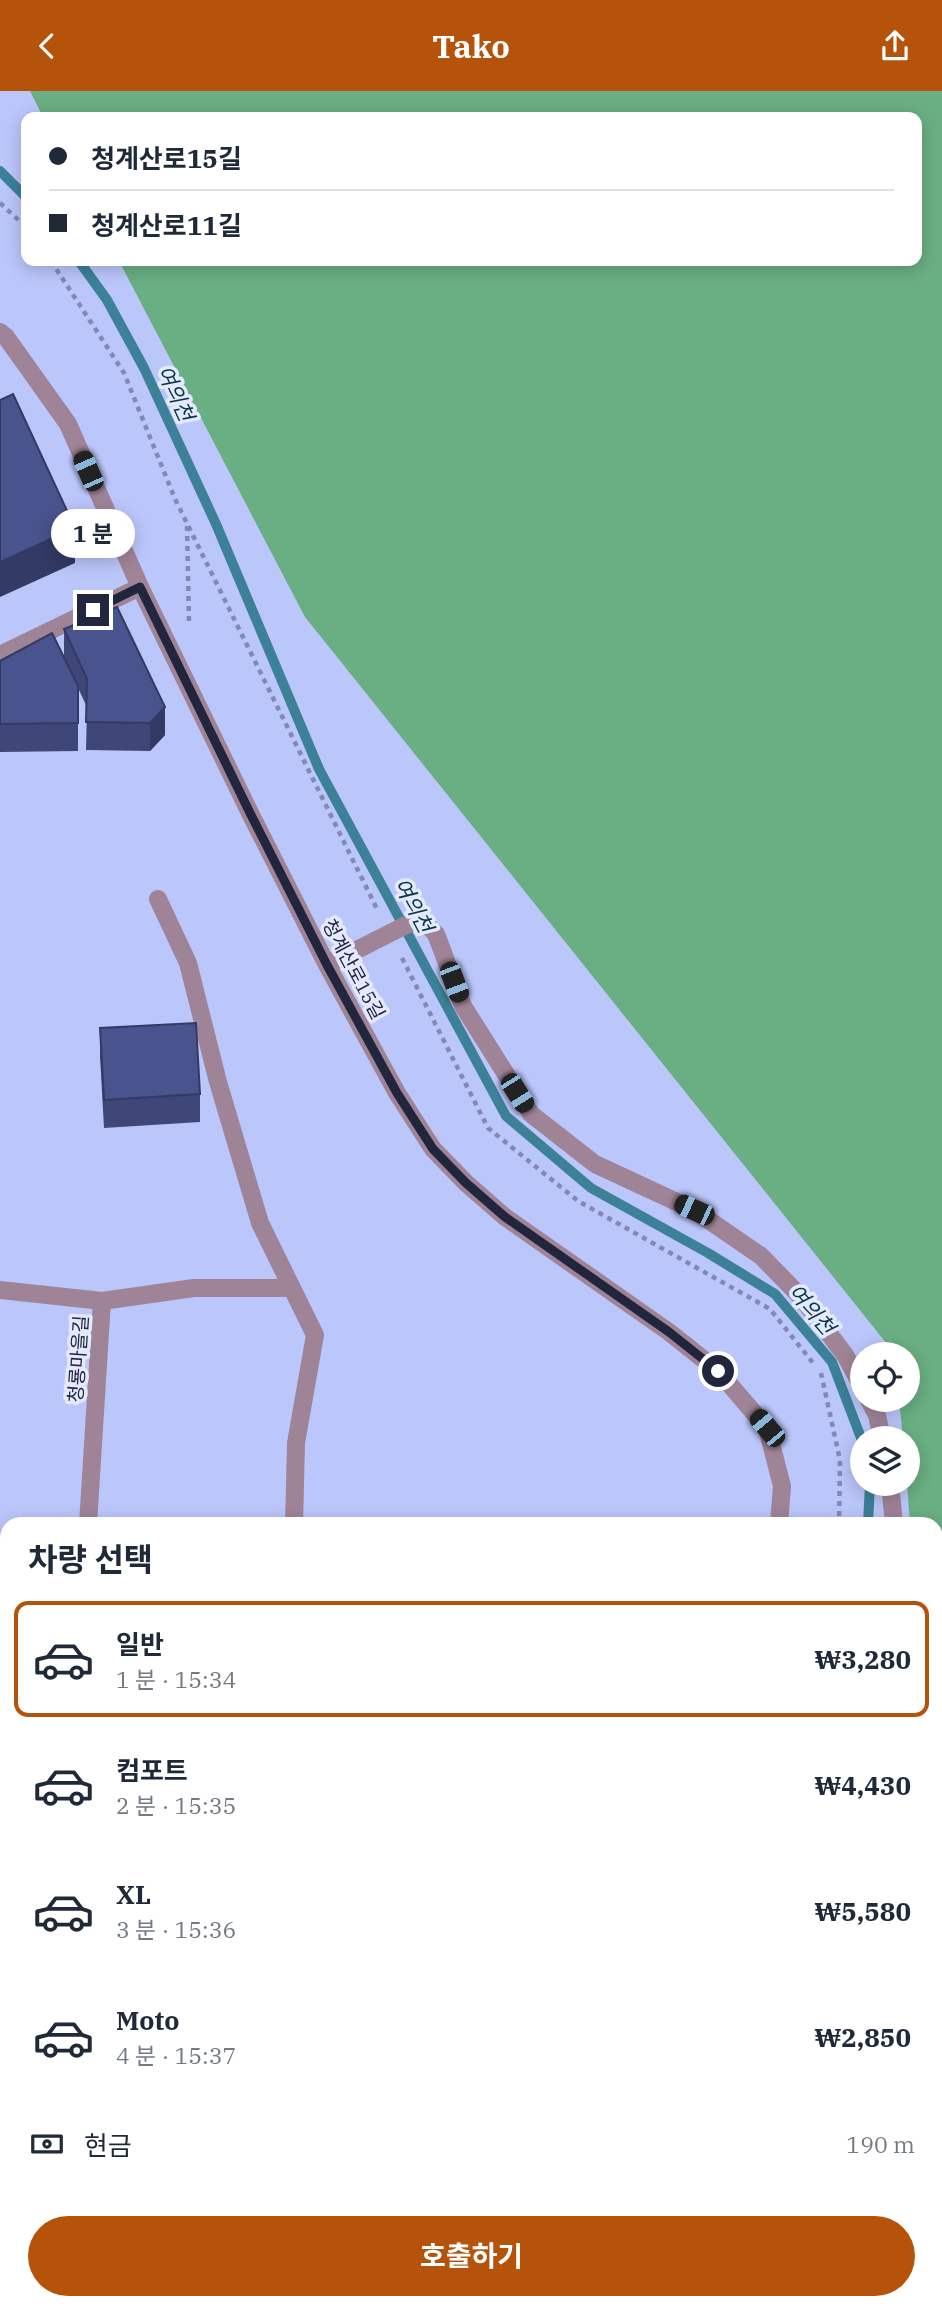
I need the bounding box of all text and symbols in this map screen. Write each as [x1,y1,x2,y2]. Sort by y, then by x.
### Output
text: Tako [432,25,510,67]
icon: back [28,27,66,65]
icon: share [876,27,914,65]
text: 청계산로15길 [91,141,242,175]
text: 청계산로11길 [91,208,242,242]
water label: 여의천 [151,361,202,428]
car [70,448,107,494]
callout: 1 분 [51,509,135,557]
text: 1 분 [73,518,113,548]
route end [77,594,109,626]
water label: 여의천 [388,873,441,940]
street label: 청계산로15길 [318,915,390,1023]
car [437,959,472,1005]
car [497,1070,538,1116]
car [671,1192,718,1228]
water label: 여의천 [782,1278,843,1342]
street label: 청룡마을길 [63,1315,93,1403]
map controls [850,1342,920,1496]
button: locate [850,1342,920,1412]
route start [702,1355,734,1387]
car [746,1405,789,1451]
button: layers [850,1426,920,1496]
text: 차량 선택 [28,1538,153,1580]
text: 일반 [116,1627,164,1661]
icon: car [32,1628,95,1691]
text: ₩3,280 [815,1642,911,1676]
text: 1 분 · 15:34 [116,1664,236,1694]
text: 컴포트 [116,1753,188,1787]
icon: car [32,1754,95,1817]
text: ₩4,430 [815,1768,911,1802]
text: 2 분 · 15:35 [116,1790,236,1820]
text: XL [116,1877,151,1911]
icon: car [32,1880,95,1943]
text: ₩5,580 [815,1894,911,1928]
text: 3 분 · 15:36 [116,1914,236,1944]
text: Moto [116,2003,179,2037]
icon: car [32,2006,95,2069]
text: ₩2,850 [815,2020,911,2054]
text: 4 분 · 15:37 [116,2040,236,2070]
icon: cash [28,2125,66,2163]
text: 현금 [84,2128,132,2162]
text: 190 m [846,2129,915,2159]
button: 호출하기 [28,2216,915,2296]

